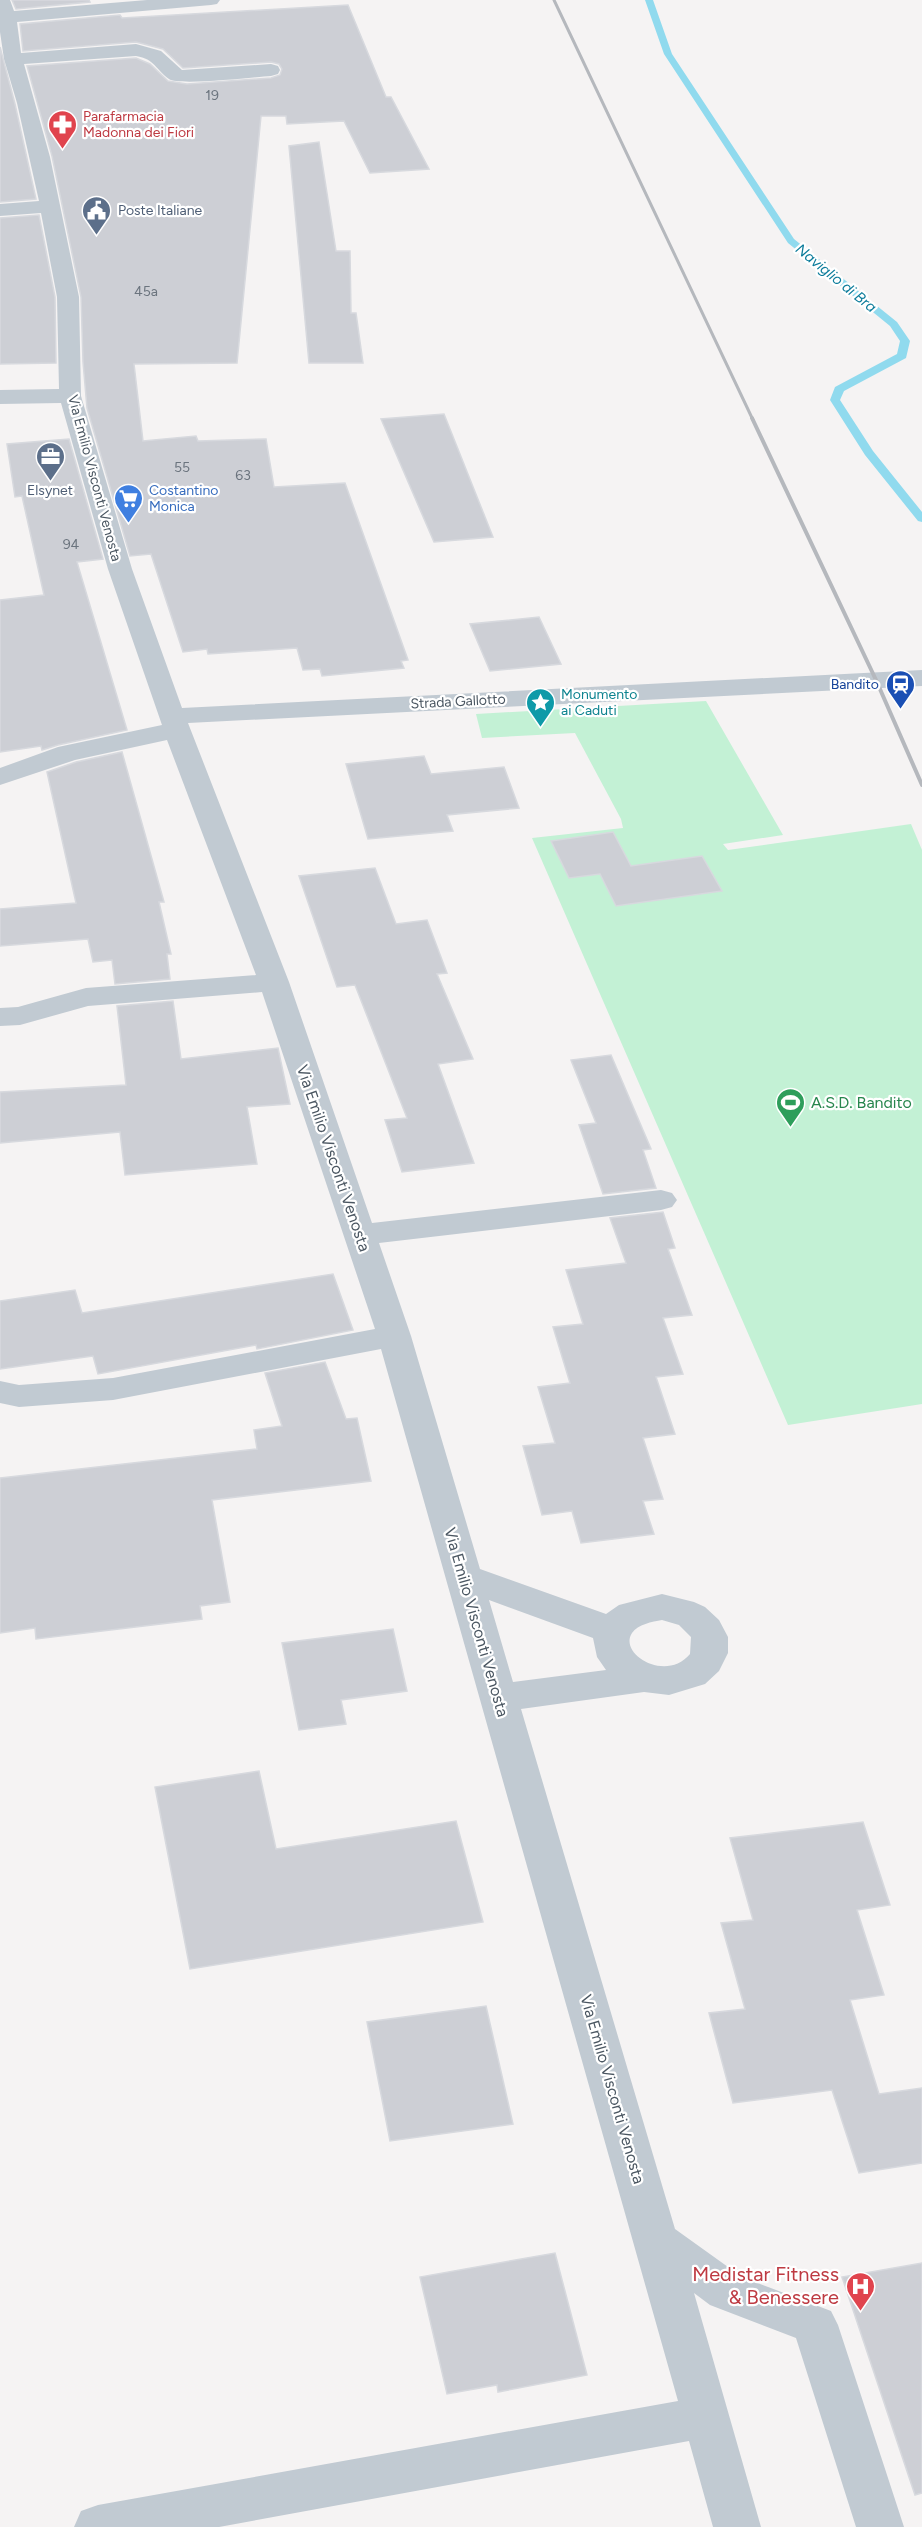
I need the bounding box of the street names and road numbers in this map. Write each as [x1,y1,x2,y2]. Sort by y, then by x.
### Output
street label: Via Emilio Visconti Venosta [64,393,125,563]
street label: Strada Gallotto [410,691,506,712]
street label: Via Emilio Visconti Venosta [293,1062,374,1254]
street label: Via Emilio Visconti Venosta [440,1525,513,1719]
street label: Via Emilio Visconti Venosta [576,1992,649,2186]

